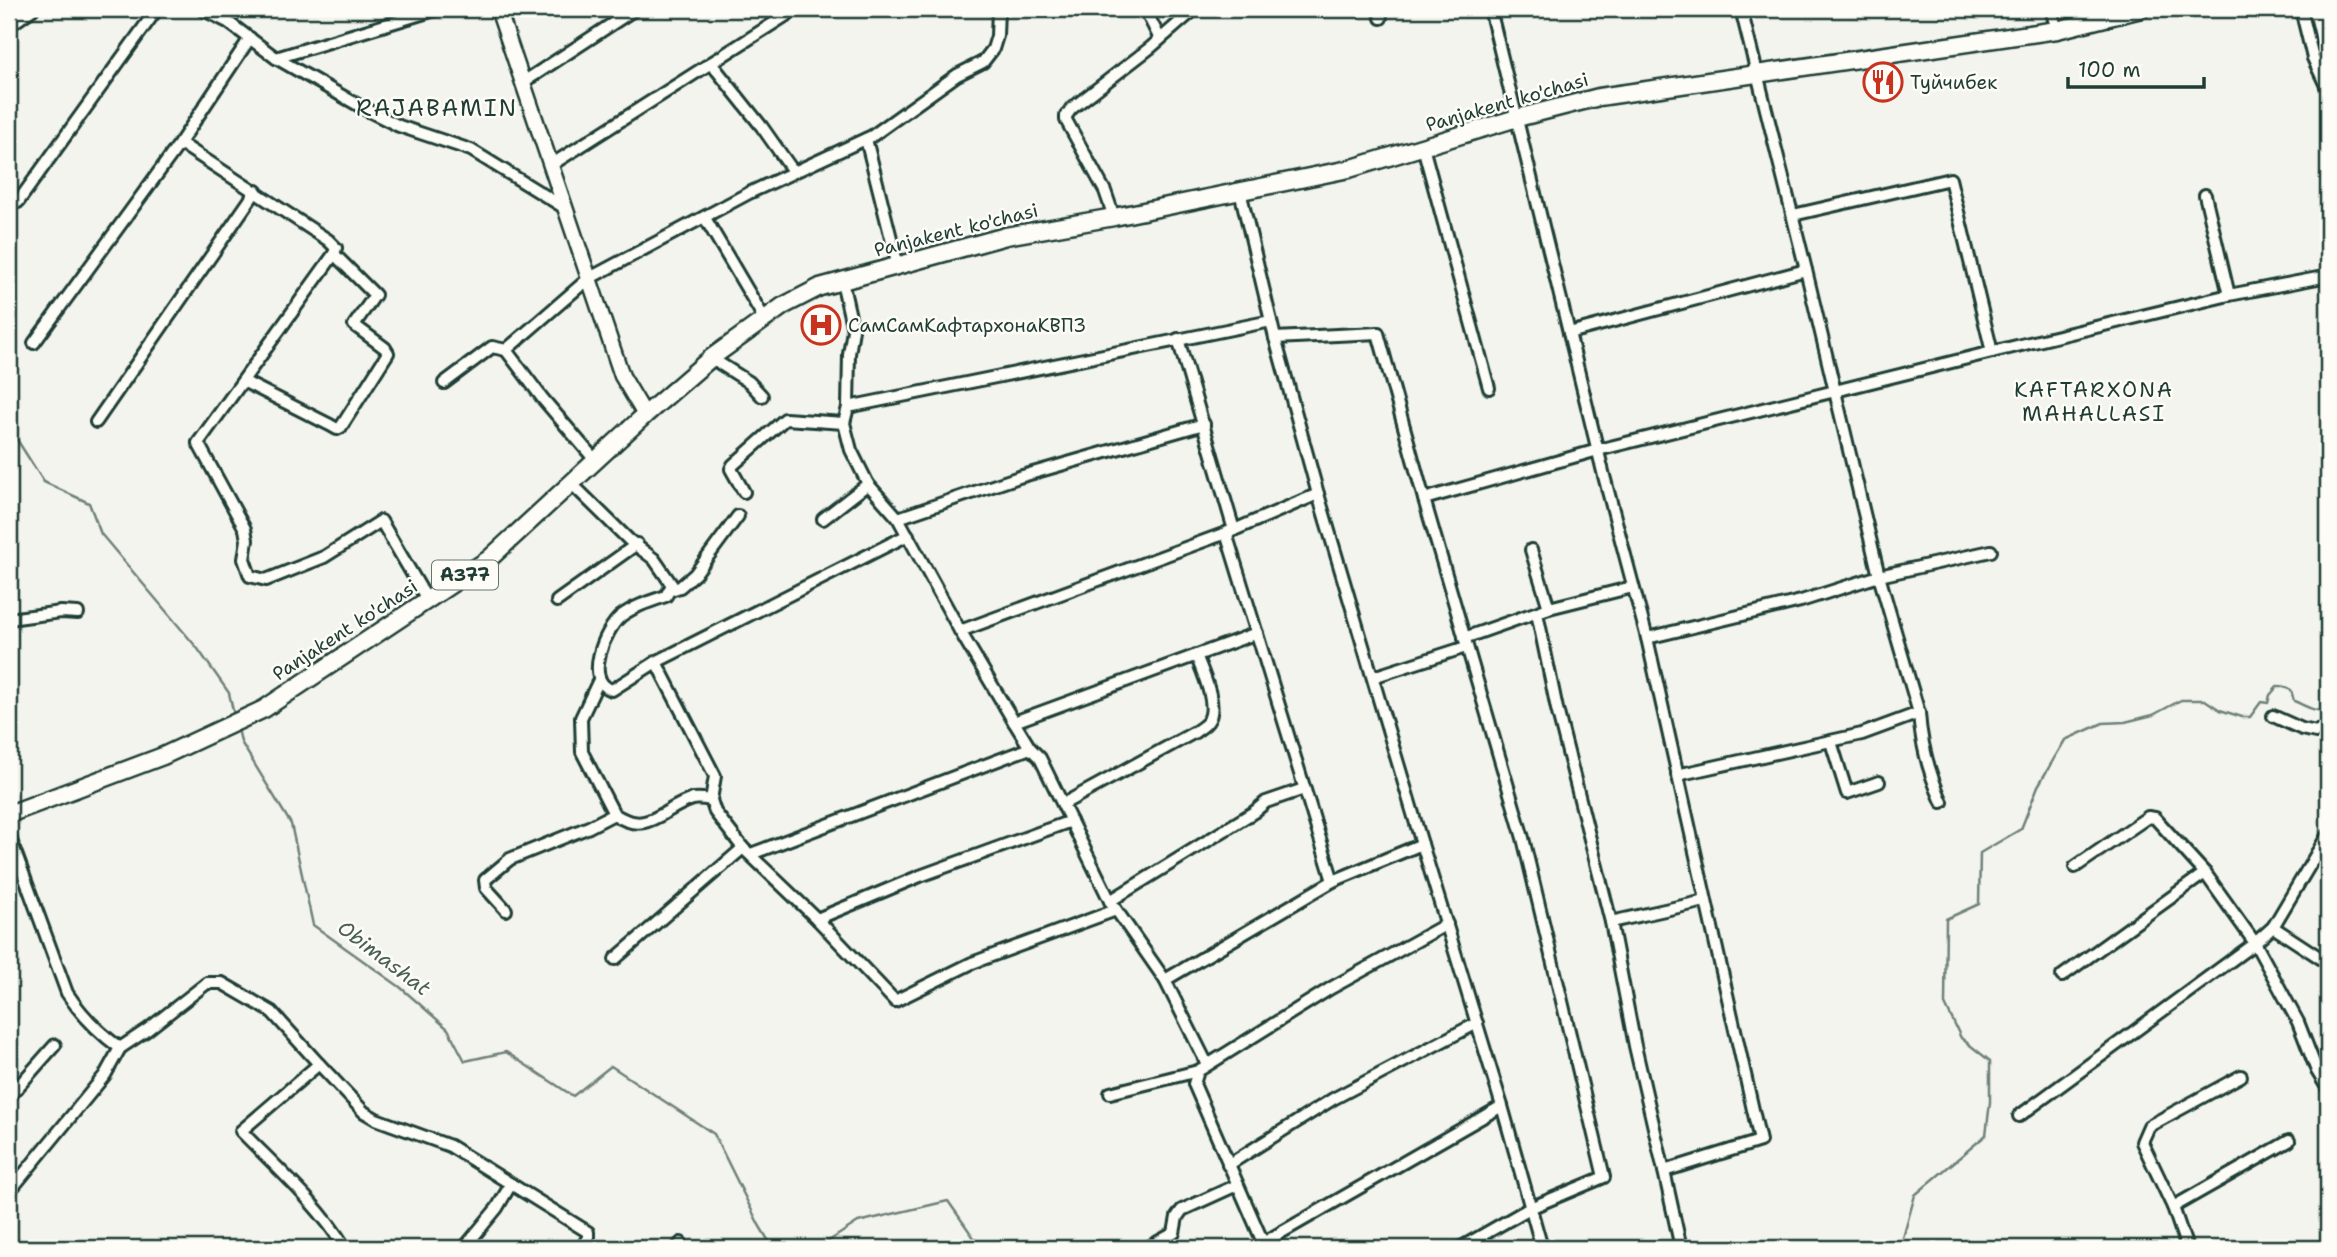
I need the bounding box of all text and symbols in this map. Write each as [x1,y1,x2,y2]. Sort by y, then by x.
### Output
scale bar [2068,46,2204,90]
text: 100 m [2078,56,2141,84]
restaurant icon: Туйчибек [1862,61,1904,103]
street label: Panjakent ko'chasi [1423,67,1591,137]
place label: Туйчибек [1910,70,1997,95]
district label: RAJABAMIN [356,93,518,123]
street label: Panjakent ko'chasi [871,198,1041,262]
hospital icon: СамСамКафтархонаКВП3 [800,304,842,346]
place label: СамСамКафтархонаКВП3 [848,313,1086,338]
district label: KAFTARXONA MAHALLASI [2014,376,2174,428]
road number: A377 [432,560,498,590]
street label: Panjakent ko'chasi [268,574,422,686]
water label: Obimashat [332,914,437,1003]

